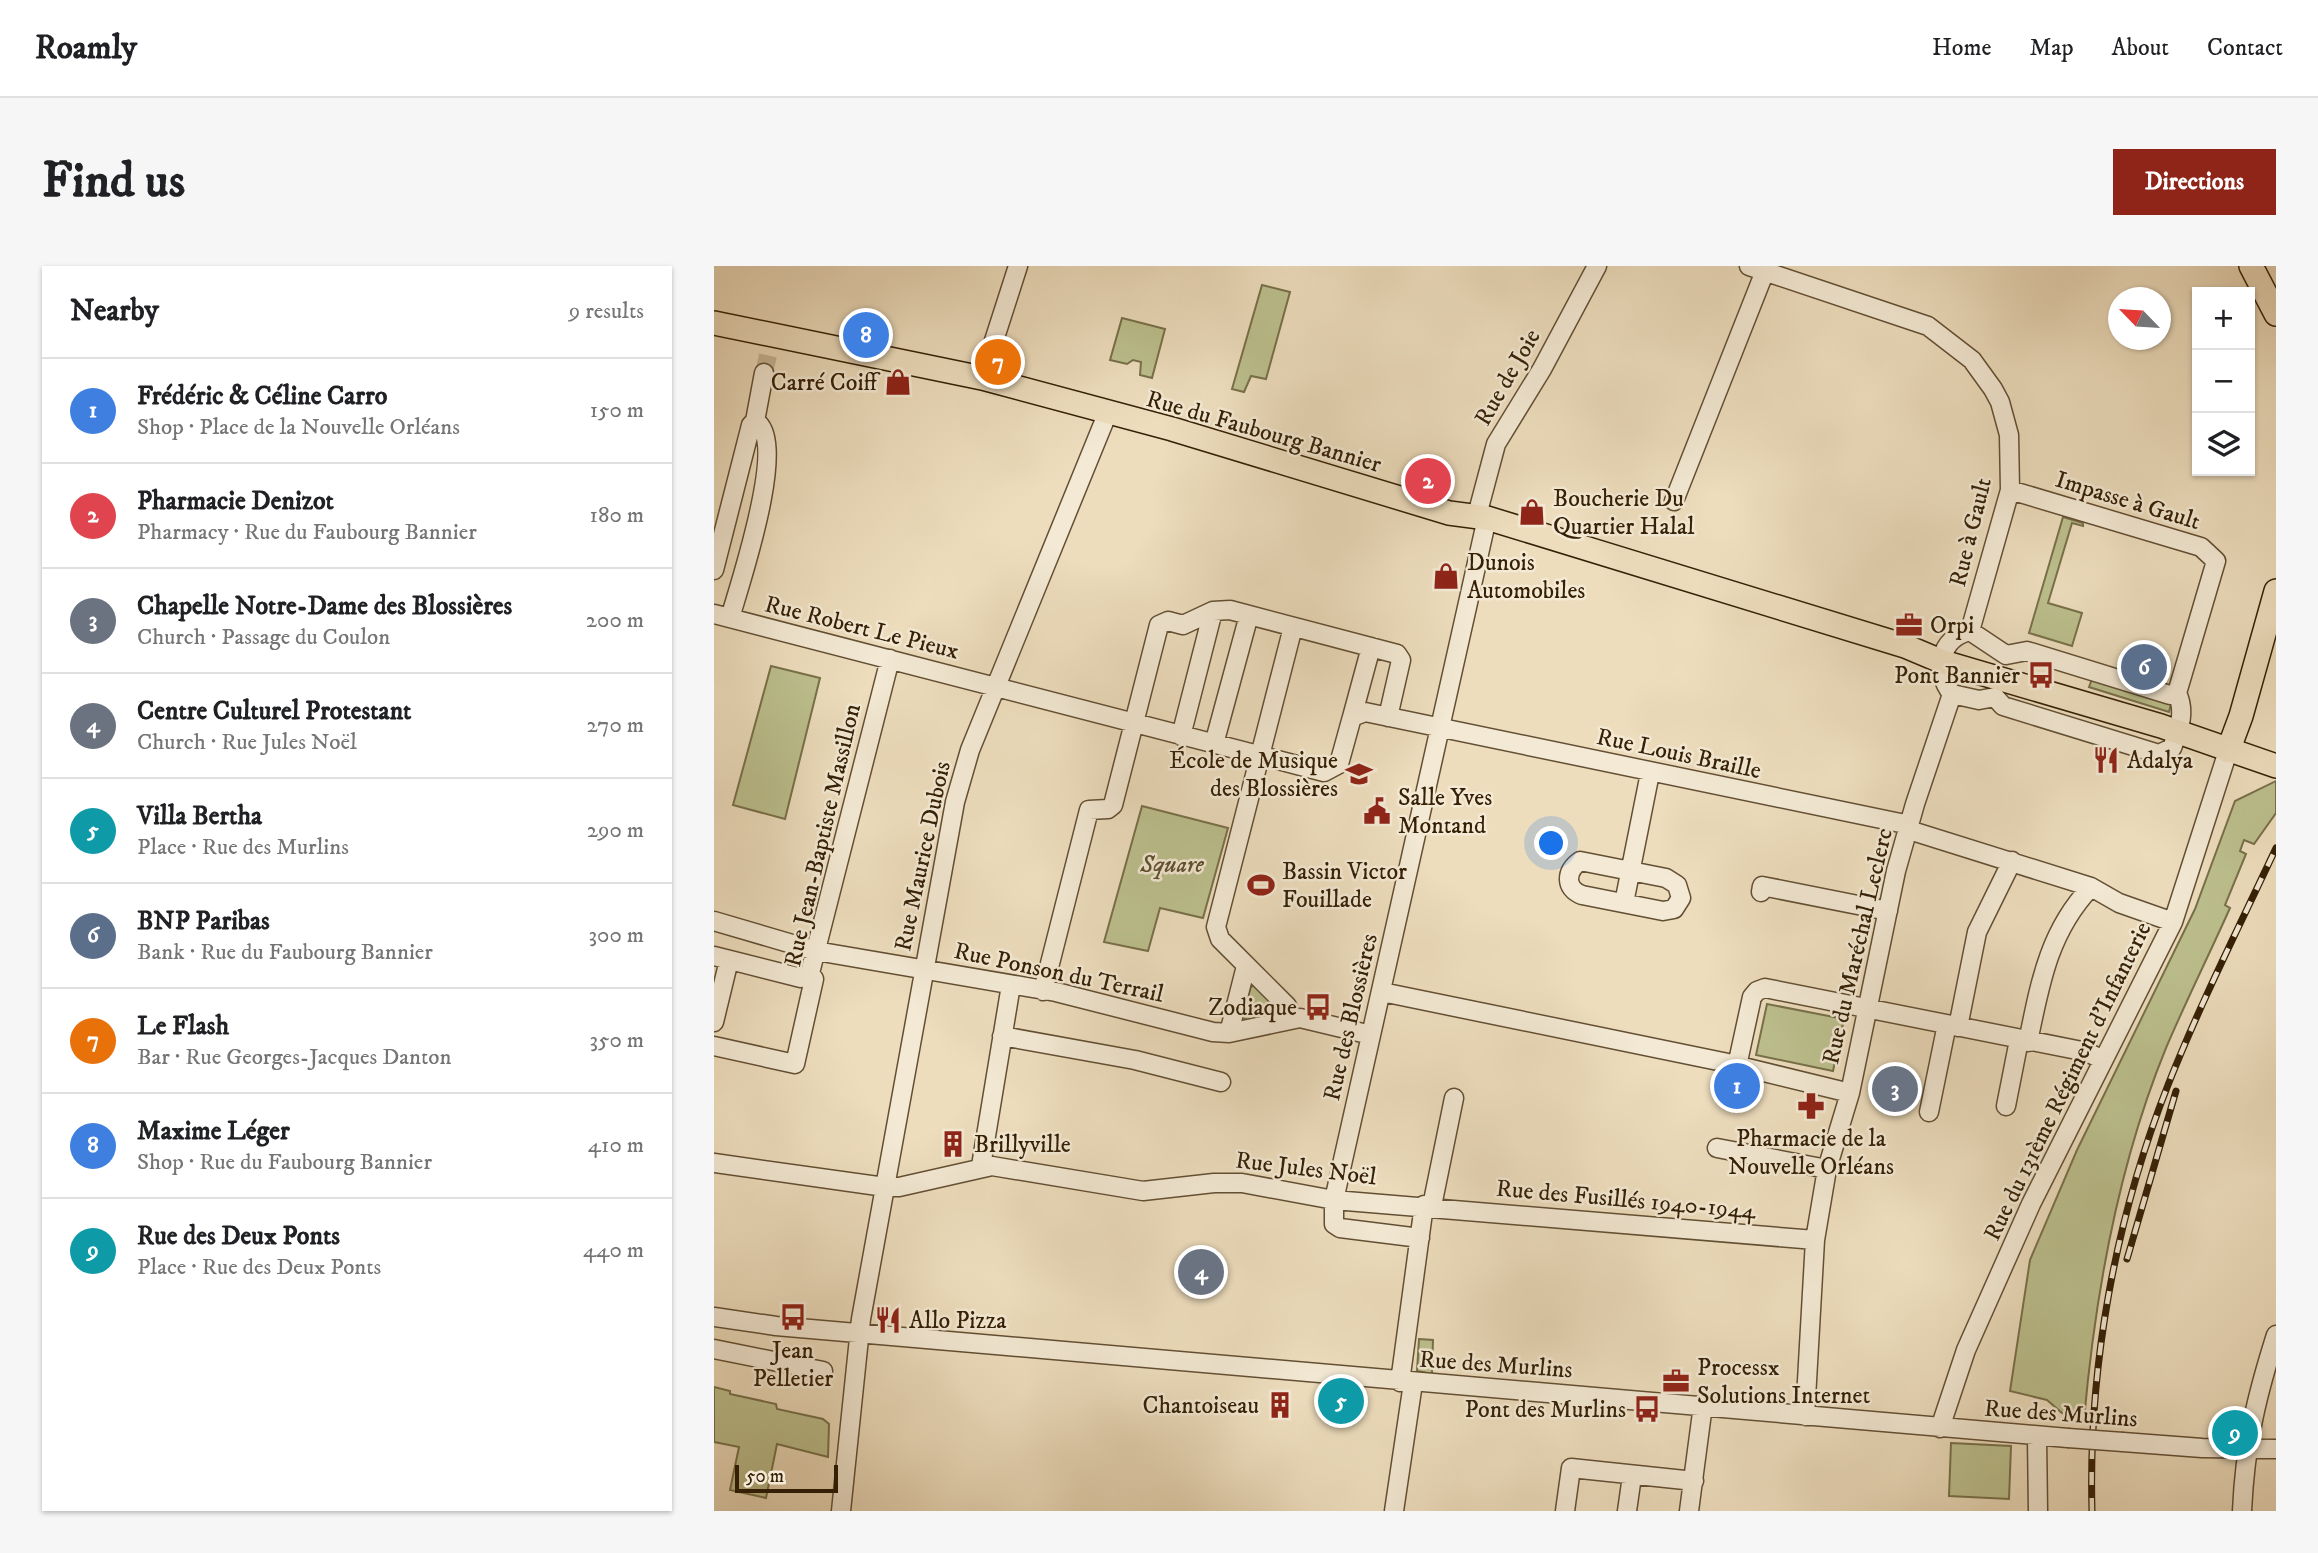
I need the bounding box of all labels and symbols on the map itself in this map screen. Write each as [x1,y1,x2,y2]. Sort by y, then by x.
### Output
north arrow [2108,287,2171,350]
pin: 8 [843,309,889,361]
street label: Rue de Joie [1468,324,1548,431]
pin: 7 [975,336,1021,388]
shop icon: Carré Coiff [883,367,913,397]
place label: Carré Coiff [771,368,881,398]
street label: Rue du Faubourg Bannier [1143,384,1385,480]
pin: 2 [1405,455,1451,507]
street label: Impasse à Gault [2052,465,2204,537]
street label: Rue à Gault [1943,474,1999,590]
place label: Boucherie Du Quartier Halal [1553,484,1695,542]
shop icon: Boucherie Du Quartier Halal [1517,497,1547,527]
place label: Dunois Automobiles [1467,548,1585,606]
shop icon: Dunois Automobiles [1431,561,1461,591]
street label: Rue Robert Le Pieux [762,589,962,667]
office icon: Orpi [1894,610,1924,640]
place label: Orpi [1930,611,1974,641]
pin: 6 [2121,641,2167,693]
bus stop icon: Pont Bannier [2026,660,2056,690]
place label: Pont Bannier [1894,661,2020,691]
street label: Rue Jean-Baptiste Massillon [778,700,868,970]
street label: Rue Louis Braille [1594,722,1764,786]
restaurant icon: Adalya [2091,745,2121,775]
place label: École de Musique des Blossières [1169,746,1338,804]
place label: Adalya [2127,746,2194,776]
street label: Rue Maurice Dubois [888,758,958,954]
school or university icon: École de Musique des Blossières [1344,759,1374,789]
place label: Salle Yves Montand [1398,783,1492,841]
public building icon: Salle Yves Montand [1362,796,1392,826]
street label: Rue du Maréchal Leclerc [1816,825,1900,1067]
your location [1534,826,1568,860]
park label: Square [1139,850,1205,880]
place label: Bassin Victor Fouillade [1282,857,1407,915]
sports icon: Bassin Victor Fouillade [1246,870,1276,900]
street label: Rue du 131ème Régiment d'Infanterie [1977,917,2158,1246]
street label: Rue des Blossières [1317,931,1385,1104]
street label: Rue Ponson du Terrail [951,936,1167,1010]
bus stop icon: Zodiaque [1303,992,1333,1022]
place label: Zodiaque [1208,993,1297,1023]
pin: 1 [1714,1060,1760,1112]
pin: 3 [1872,1063,1918,1115]
pharmacy icon: Pharmacie de la Nouvelle Orléans [1796,1091,1826,1121]
place label: Pharmacie de la Nouvelle Orléans [1728,1124,1894,1182]
building icon: Brillyville [938,1129,968,1159]
place label: Brillyville [974,1130,1071,1160]
street label: Rue Jules Noël [1234,1145,1379,1193]
street label: Rue des Fusillés 1940-1944 [1495,1174,1758,1226]
pin: 4 [1178,1246,1224,1298]
bus stop icon: Jean Pelletier [778,1302,808,1332]
restaurant icon: Allo Pizza [873,1305,903,1335]
place label: Allo Pizza [909,1306,1007,1336]
place label: Jean Pelletier [753,1336,833,1394]
street label: Rue des Murlins [1418,1345,1574,1385]
place label: Processx Solutions Internet [1697,1353,1870,1411]
office icon: Processx Solutions Internet [1661,1366,1691,1396]
pin: 5 [1318,1375,1364,1427]
building icon: Chantoiseau [1265,1390,1295,1420]
place label: Chantoiseau [1143,1391,1259,1421]
bus stop icon: Pont des Murlins [1632,1394,1662,1424]
street label: Rue des Murlins [1983,1394,2139,1434]
place label: Pont des Murlins [1465,1395,1626,1425]
pin: 9 [2212,1407,2258,1459]
scale bar [735,1462,838,1494]

